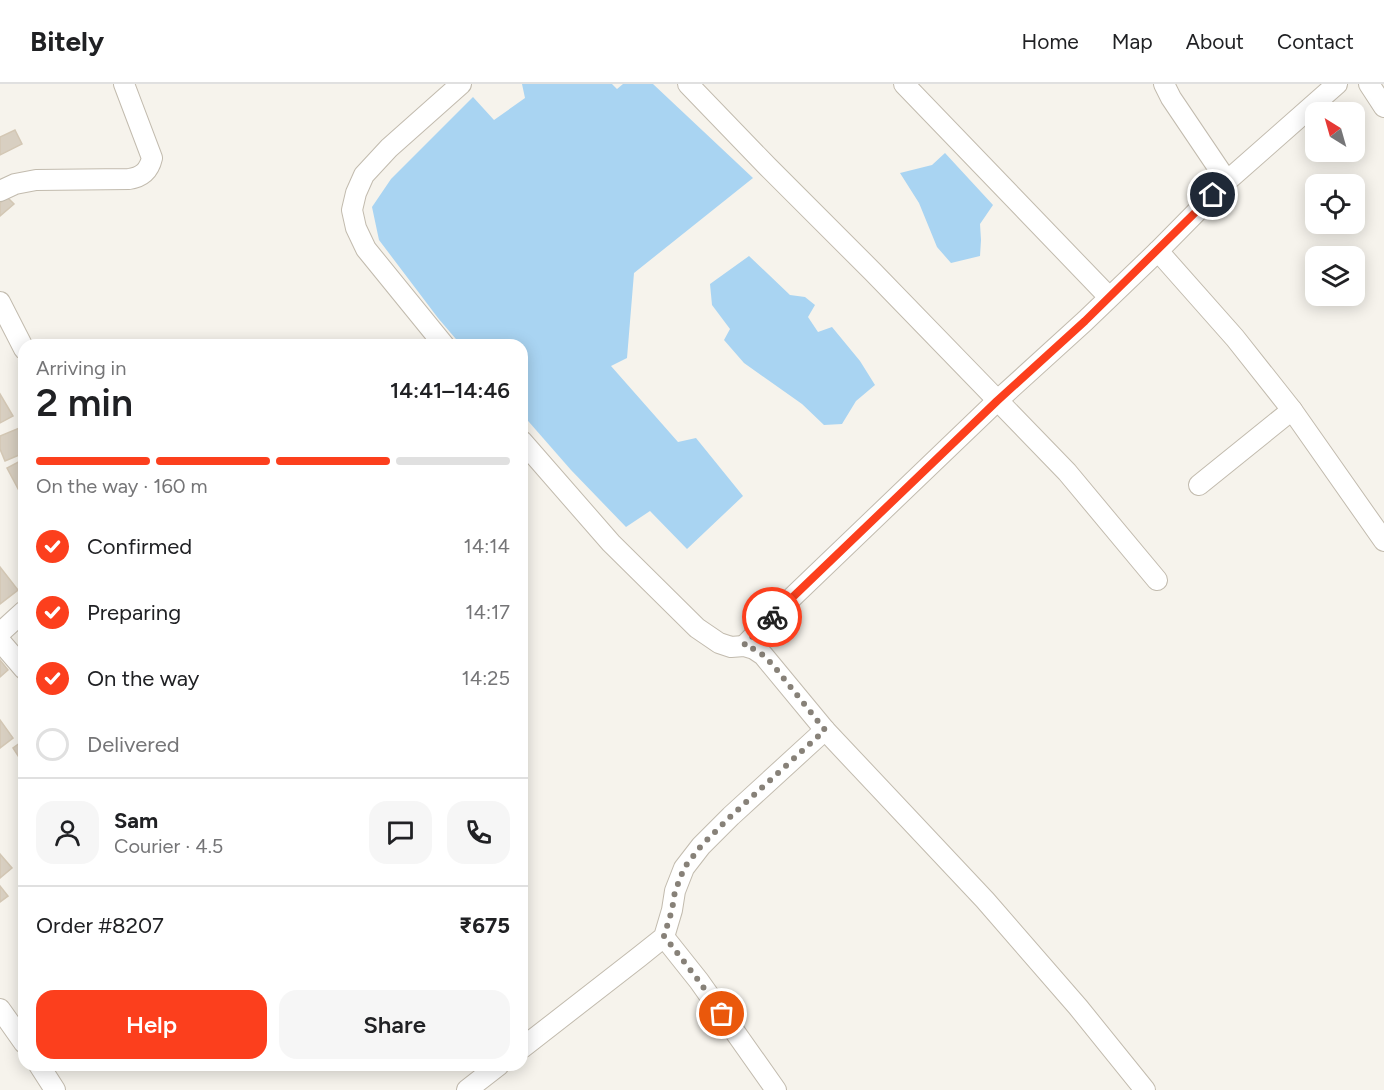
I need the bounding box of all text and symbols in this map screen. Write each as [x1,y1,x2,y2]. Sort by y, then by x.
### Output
text: Bitely [30,24,104,58]
text: Home [1022,29,1079,54]
text: Map [1112,29,1153,54]
text: About [1186,29,1244,54]
text: Contact [1277,29,1354,54]
north arrow [1305,102,1365,162]
map controls [1305,102,1365,306]
pin [1187,169,1238,220]
button: locate [1305,174,1365,234]
icon: home [1196,178,1229,211]
button: layers [1305,246,1365,306]
text: Arriving in [36,356,126,380]
text: 14:41–14:46 [390,377,510,404]
text: 2 min [36,379,133,426]
text: On the way · 160 m [36,474,208,498]
icon: check [36,530,69,563]
text: Confirmed [87,533,192,560]
text: 14:14 [464,534,510,558]
courier [742,587,802,647]
icon: check [36,596,69,629]
text: Preparing [87,599,181,626]
text: 14:17 [465,600,510,624]
icon: bike [756,601,789,634]
icon: check [36,662,69,695]
text: On the way [87,665,199,692]
text: 14:25 [462,666,510,690]
text: Delivered [87,731,180,758]
button: person [36,801,99,864]
button: chat [369,801,432,864]
button: phone [447,801,510,864]
text: Sam [114,807,158,834]
text: Courier · 4.5 [114,834,223,858]
text: Order #8207 [36,912,164,939]
text: ₹675 [459,912,510,939]
pin [696,988,747,1039]
button: Help [36,990,267,1059]
button: Share [279,990,510,1059]
icon: bag [705,997,738,1030]

